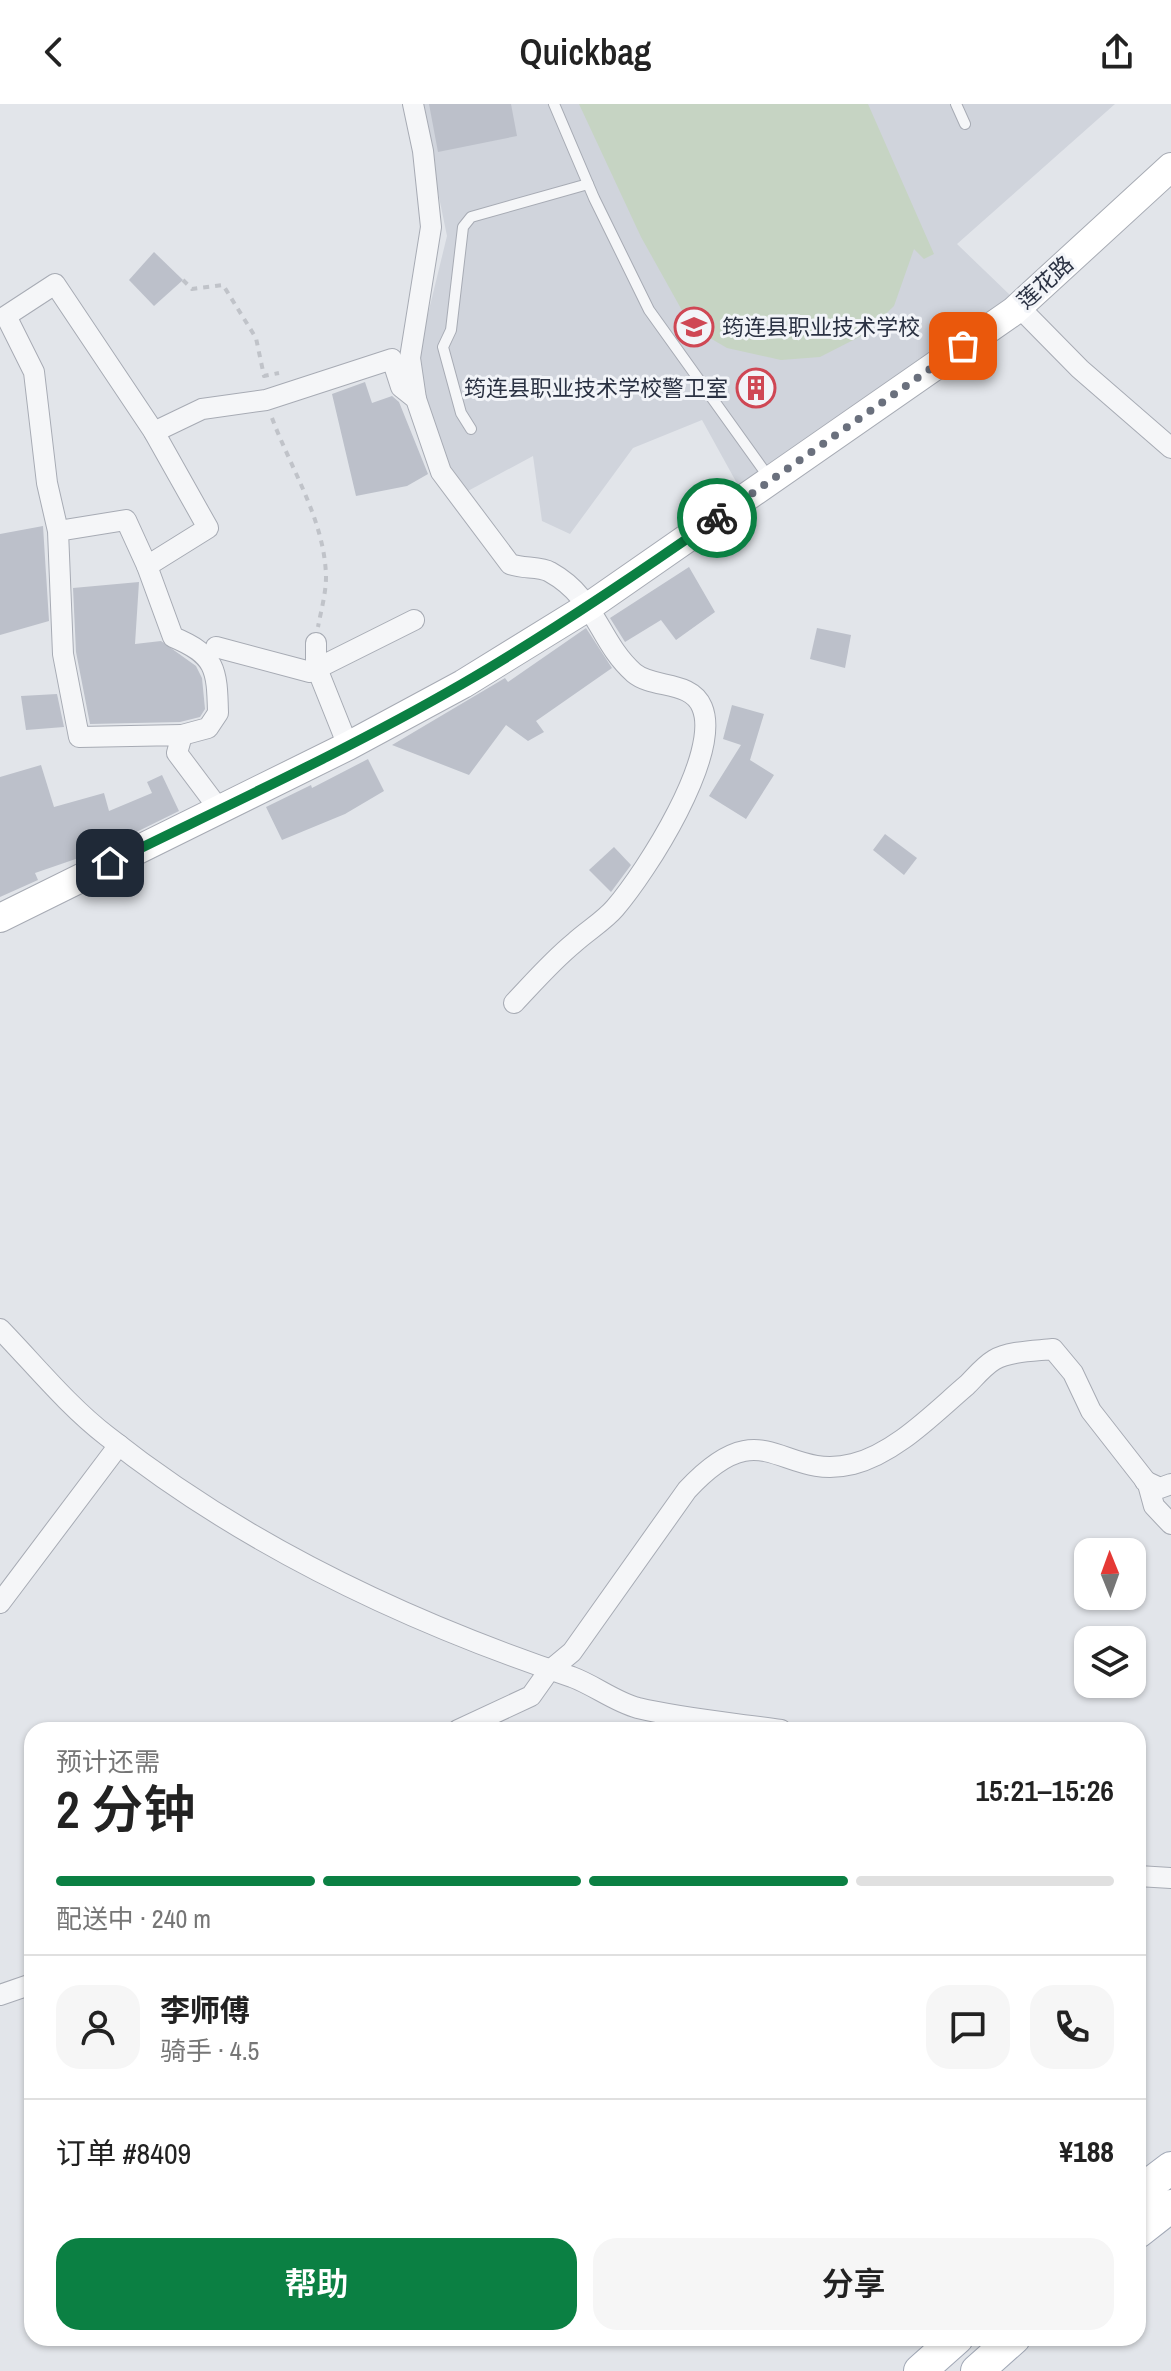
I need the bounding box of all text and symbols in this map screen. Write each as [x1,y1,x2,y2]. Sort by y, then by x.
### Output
text: Quickbag [520,28,651,76]
icon: back [32,30,76,74]
icon: share [1095,30,1139,74]
street label: 莲花路 [1010,249,1080,315]
school or university icon: 筠连县职业技术学校 [673,306,715,348]
place label: 筠连县职业技术学校 [722,312,920,342]
pin [929,312,997,380]
icon: bag [941,324,985,368]
building icon: 筠连县职业技术学校警卫室 [735,367,777,409]
place label: 筠连县职业技术学校警卫室 [464,373,728,403]
courier [677,478,757,558]
icon: bike [695,496,739,540]
pin [76,829,144,897]
icon: home [88,841,132,885]
north arrow [1074,1538,1146,1610]
map controls [1074,1538,1146,1698]
button: layers [1074,1626,1146,1698]
text: 预计还需 [56,1744,160,1779]
text: 15:21–15:26 [975,1770,1114,1810]
text: 2 分钟 [56,1774,196,1844]
text: 配送中 · 240 m [56,1901,211,1936]
button: person [56,1985,140,2069]
button: chat [926,1985,1010,2069]
button: phone [1030,1985,1114,2069]
text: 李师傅 [160,1990,250,2030]
text: 骑手 · 4.5 [160,2033,259,2068]
text: ¥188 [1059,2131,1114,2171]
text: 订单 #8409 [56,2133,191,2173]
button: 帮助 [56,2238,577,2330]
button: 分享 [593,2238,1114,2330]

